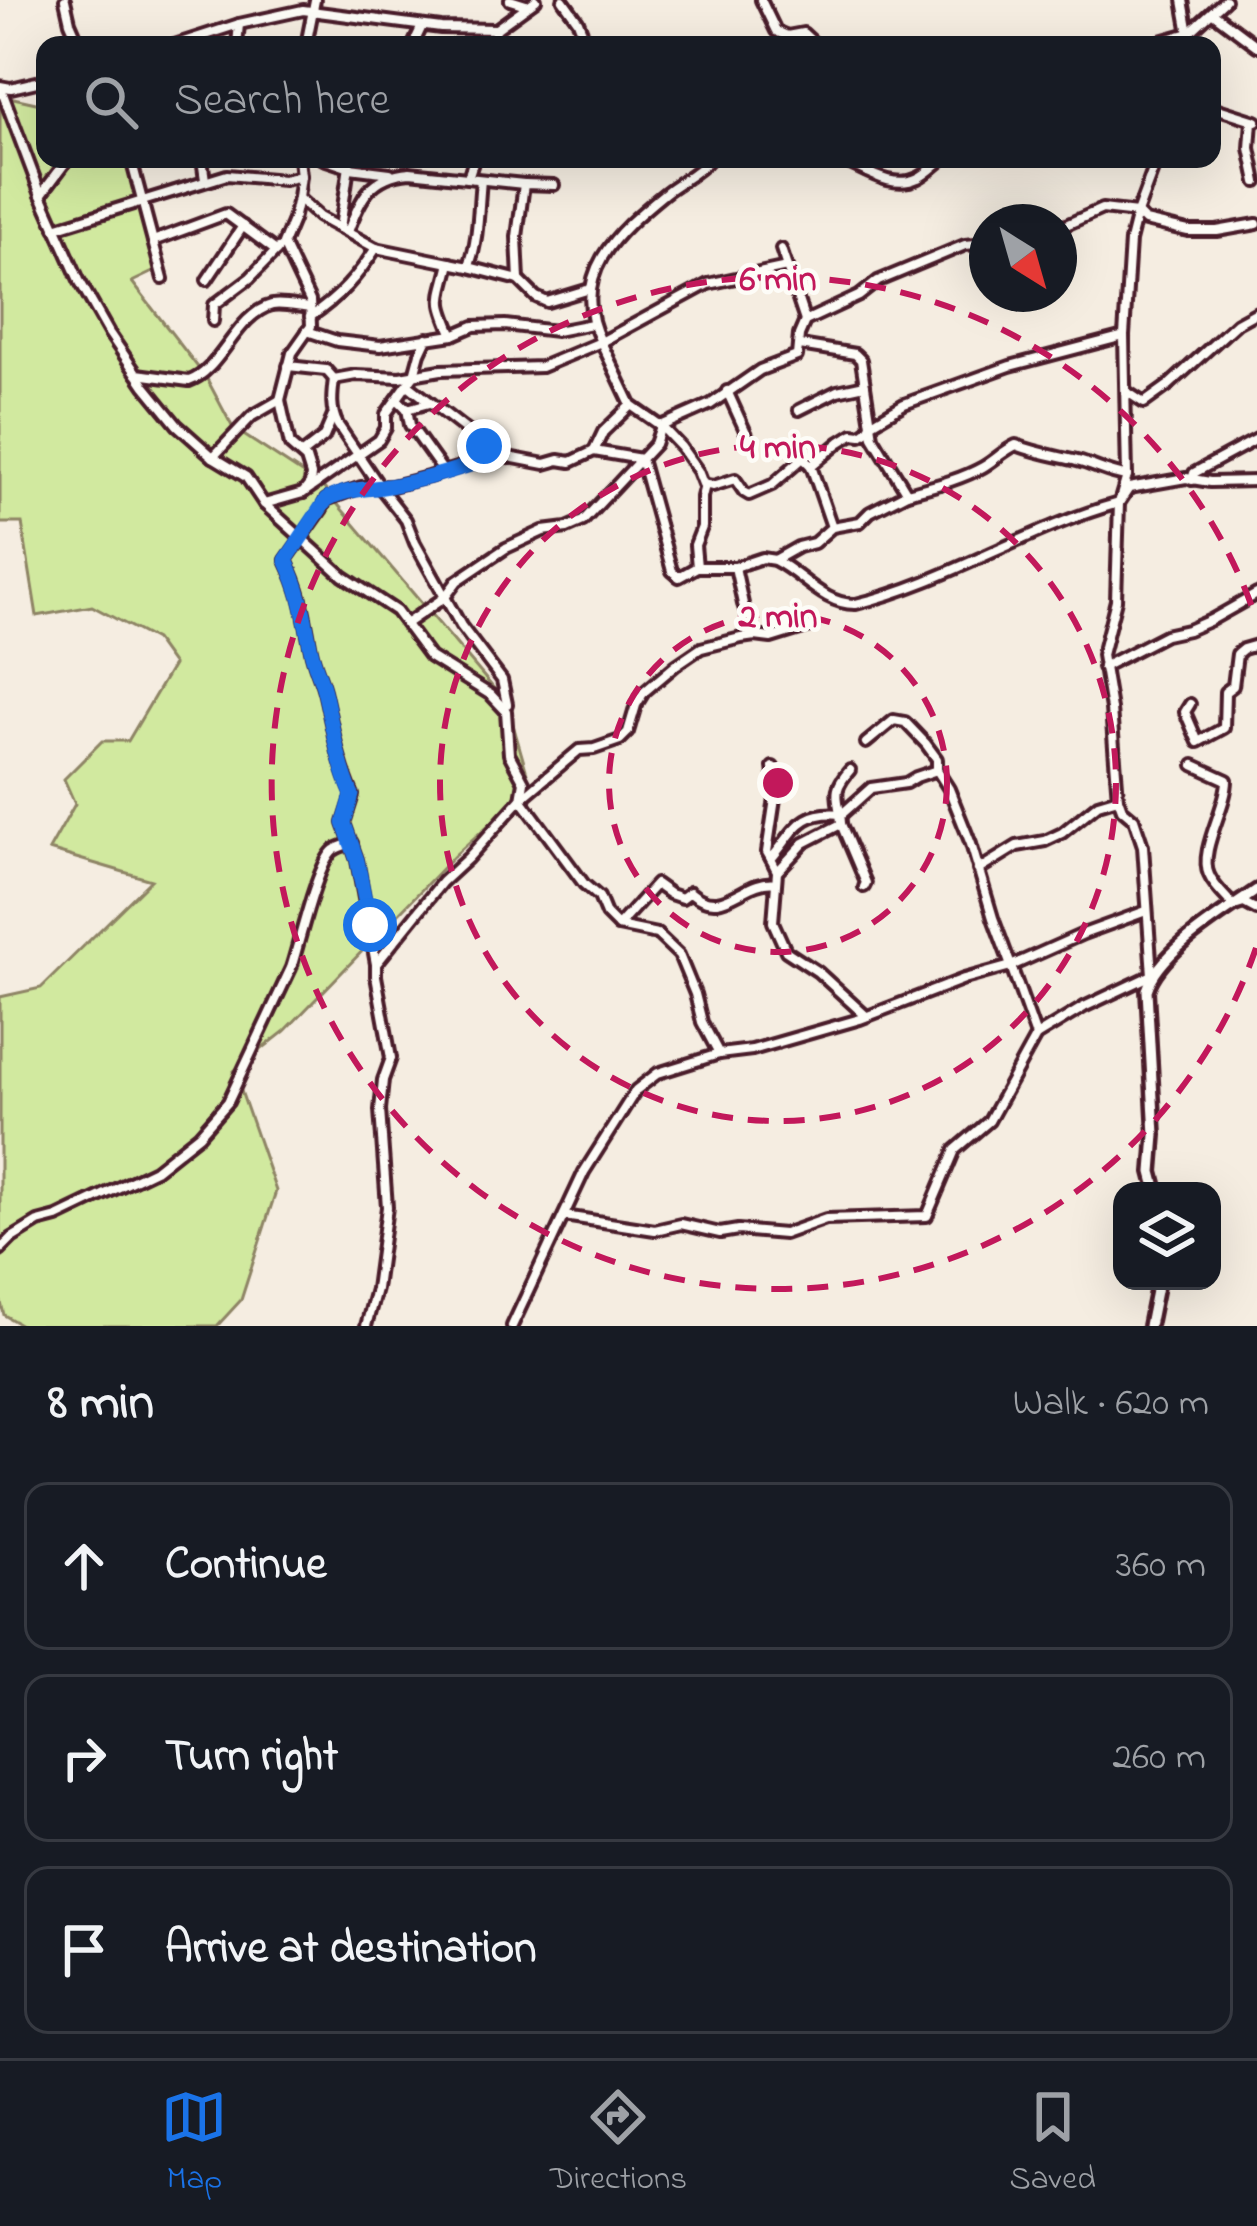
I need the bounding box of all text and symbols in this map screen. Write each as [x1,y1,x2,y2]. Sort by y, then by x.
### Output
search box [36,36,1221,168]
icon: search [78,69,144,135]
text: Search here [174,69,390,135]
north arrow [969,204,1077,312]
text: 6 min [739,255,817,308]
route end [457,419,511,473]
text: 4 min [740,423,816,476]
text: 2 min [737,592,818,645]
centre of rings [757,762,799,804]
route start [343,898,397,952]
map controls [1113,1182,1221,1290]
button: layers [1113,1182,1221,1290]
text: 8 min [48,1367,154,1442]
text: Walk · 620 m [1013,1376,1209,1433]
icon: ahead [51,1533,117,1599]
text: Continue [165,1533,326,1599]
text: 360 m [1116,1538,1206,1595]
icon: right [51,1725,117,1791]
text: Turn right [165,1725,338,1791]
text: 260 m [1113,1730,1206,1787]
icon: arrive [51,1917,117,1983]
text: Arrive at destination [165,1917,536,1983]
tab: Map [161,2084,227,2204]
tab: Directions [550,2084,687,2204]
tab: Saved [1010,2084,1096,2204]

